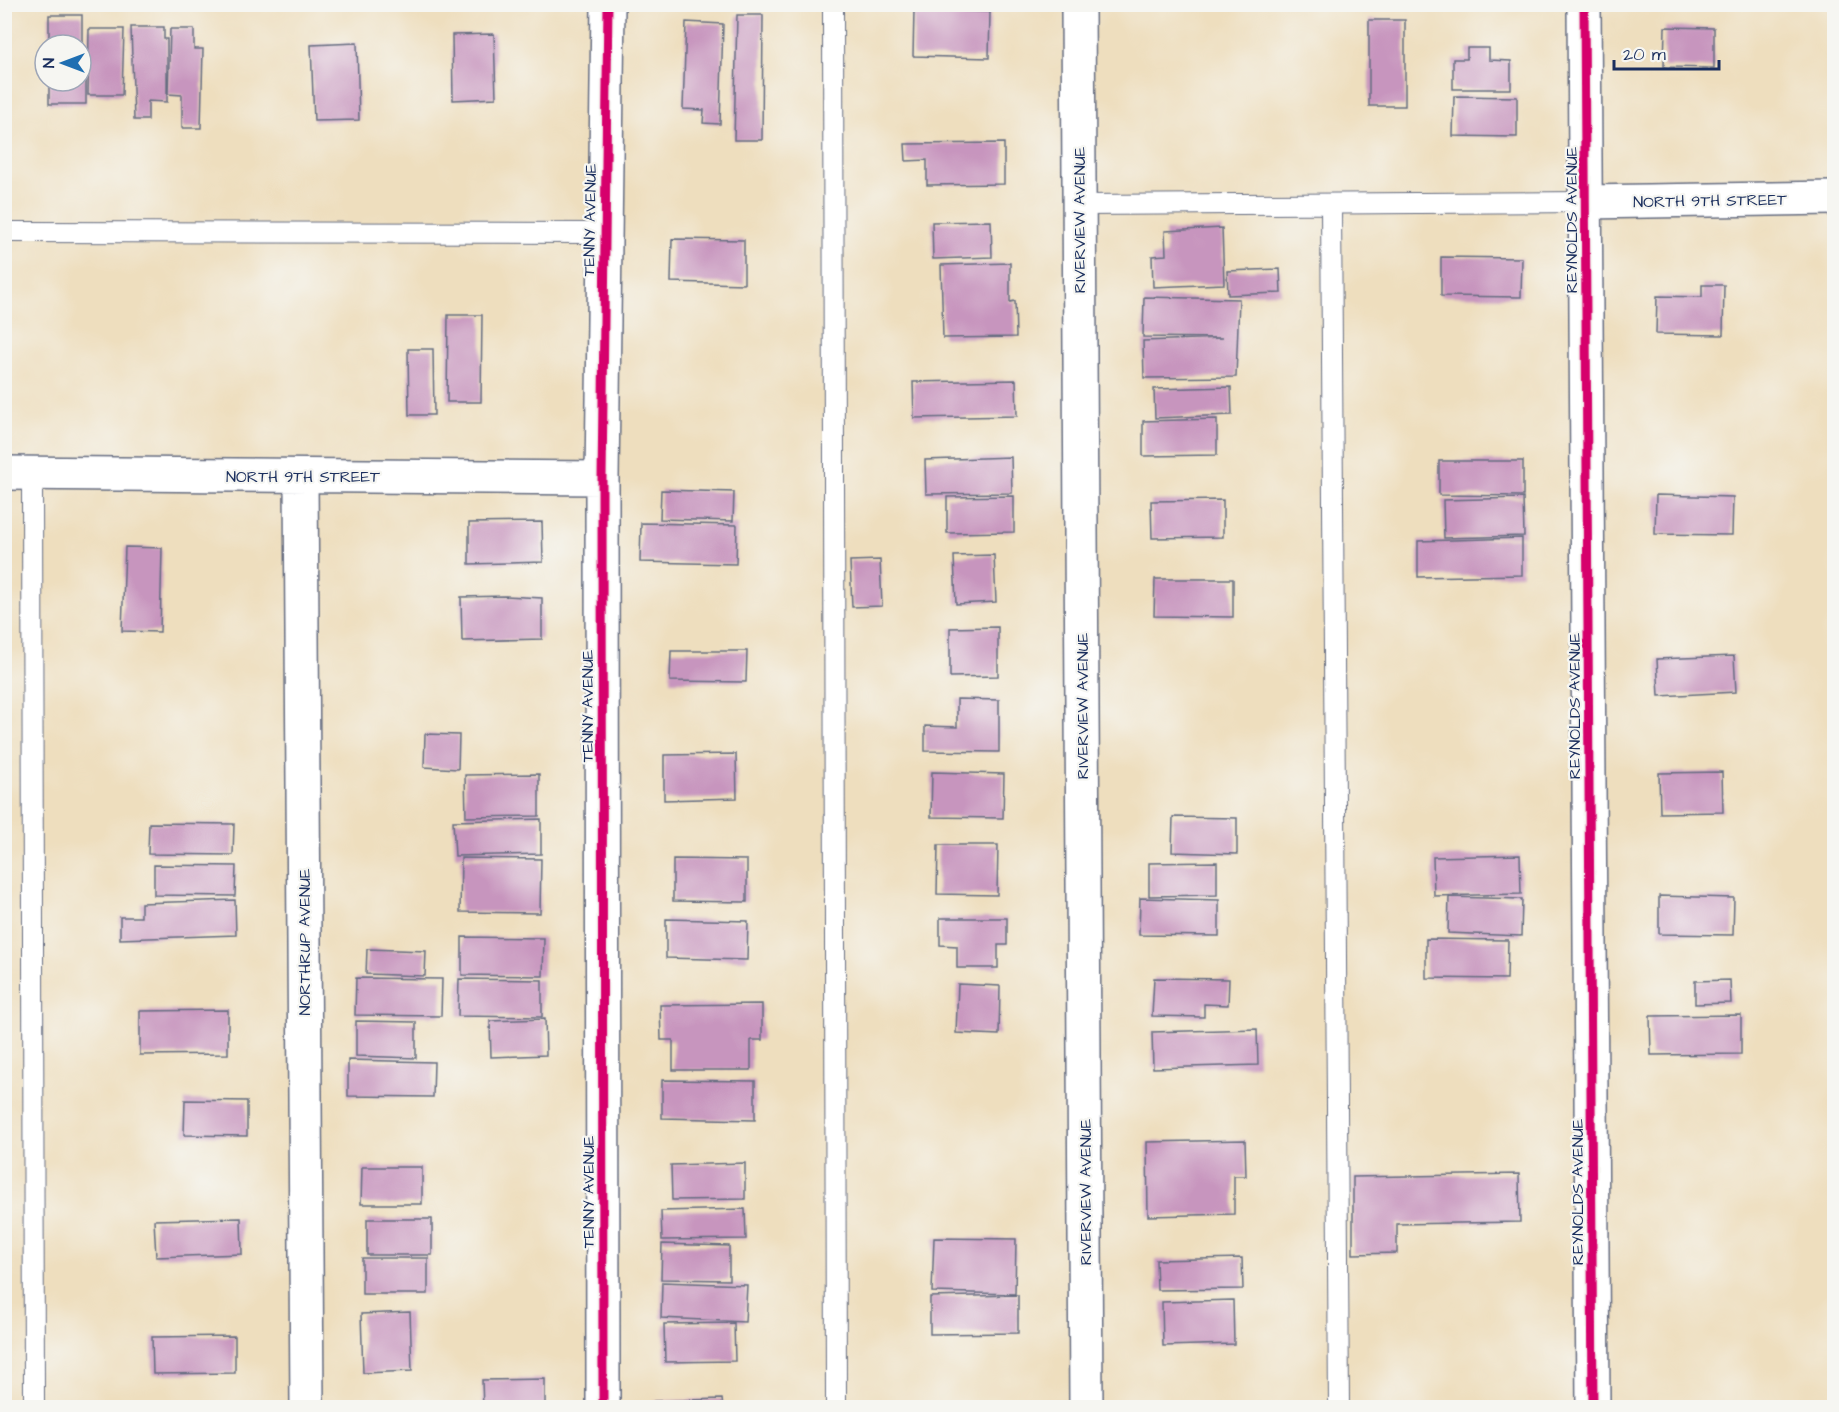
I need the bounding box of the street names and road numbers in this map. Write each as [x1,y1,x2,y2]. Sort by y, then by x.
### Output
street label: RIVERVIEW AVENUE [1069,146,1091,293]
street label: REYNOLDS AVENUE [1561,146,1583,293]
street label: TENNY AVENUE [578,163,602,277]
street label: NORTH 9TH STREET [1633,189,1787,213]
street label: NORTH 9TH STREET [226,466,380,488]
street label: RIVERVIEW AVENUE [1072,632,1094,779]
street label: REYNOLDS AVENUE [1564,632,1586,779]
street label: TENNY AVENUE [577,649,599,762]
street label: NORTHRUP AVENUE [294,868,316,1016]
street label: RIVERVIEW AVENUE [1075,1118,1097,1265]
street label: REYNOLDS AVENUE [1567,1118,1589,1265]
street label: TENNY AVENUE [578,1135,600,1248]

